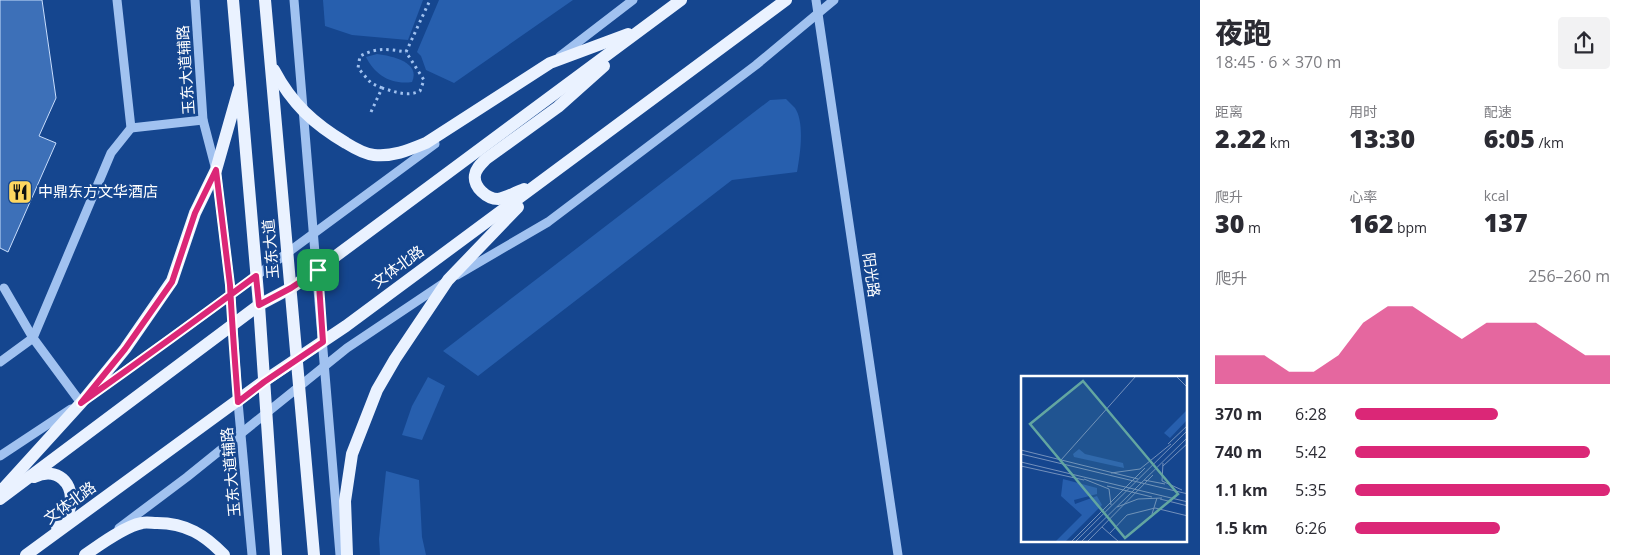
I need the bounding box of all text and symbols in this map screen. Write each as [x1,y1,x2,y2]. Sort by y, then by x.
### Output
text: 夜跑 [1215,13,1271,51]
button: share [1558,17,1610,69]
street label: 玉东大道辅路 [172,24,198,116]
text: 18:45 · 6 × 370 m [1215,51,1341,73]
text: 距离 [1215,102,1243,121]
text: 用时 [1349,102,1377,121]
text: 配速 [1484,102,1512,121]
text: 2.22 [1215,121,1266,155]
text: 13:30 [1349,121,1415,155]
text: 6:05 [1484,121,1535,155]
text: km [1266,133,1290,152]
text: /km [1535,133,1564,152]
restaurant icon: 中鼎东方文华酒店 [7,179,33,205]
place label: 中鼎东方文华酒店 [38,181,158,201]
text: kcal [1484,186,1509,205]
text: 爬升 [1215,187,1243,206]
text: 心率 [1349,187,1377,206]
text: 137 [1484,205,1528,239]
text: 30 [1215,206,1244,240]
text: 162 [1349,206,1393,240]
street label: 玉东大道 [257,218,283,280]
text: m [1244,218,1261,237]
text: bpm [1393,218,1427,237]
street label: 文体北路 [367,240,428,292]
pin [297,249,339,291]
street label: 阳光路 [859,251,885,299]
icon: arrive [304,256,332,284]
text: 256–260 m [1528,265,1610,287]
text: 爬升 [1215,267,1247,289]
inset map [1021,376,1188,542]
text: 370 m [1215,403,1262,425]
text: 6:28 [1295,403,1327,425]
street label: 玉东大道辅路 [216,426,244,518]
text: 740 m [1215,441,1262,463]
text: 5:42 [1295,441,1327,463]
street label: 文体北路 [39,476,100,528]
text: 1.1 km [1215,479,1268,501]
text: 5:35 [1295,479,1327,501]
text: 1.5 km [1215,517,1268,539]
text: 6:26 [1295,517,1327,539]

